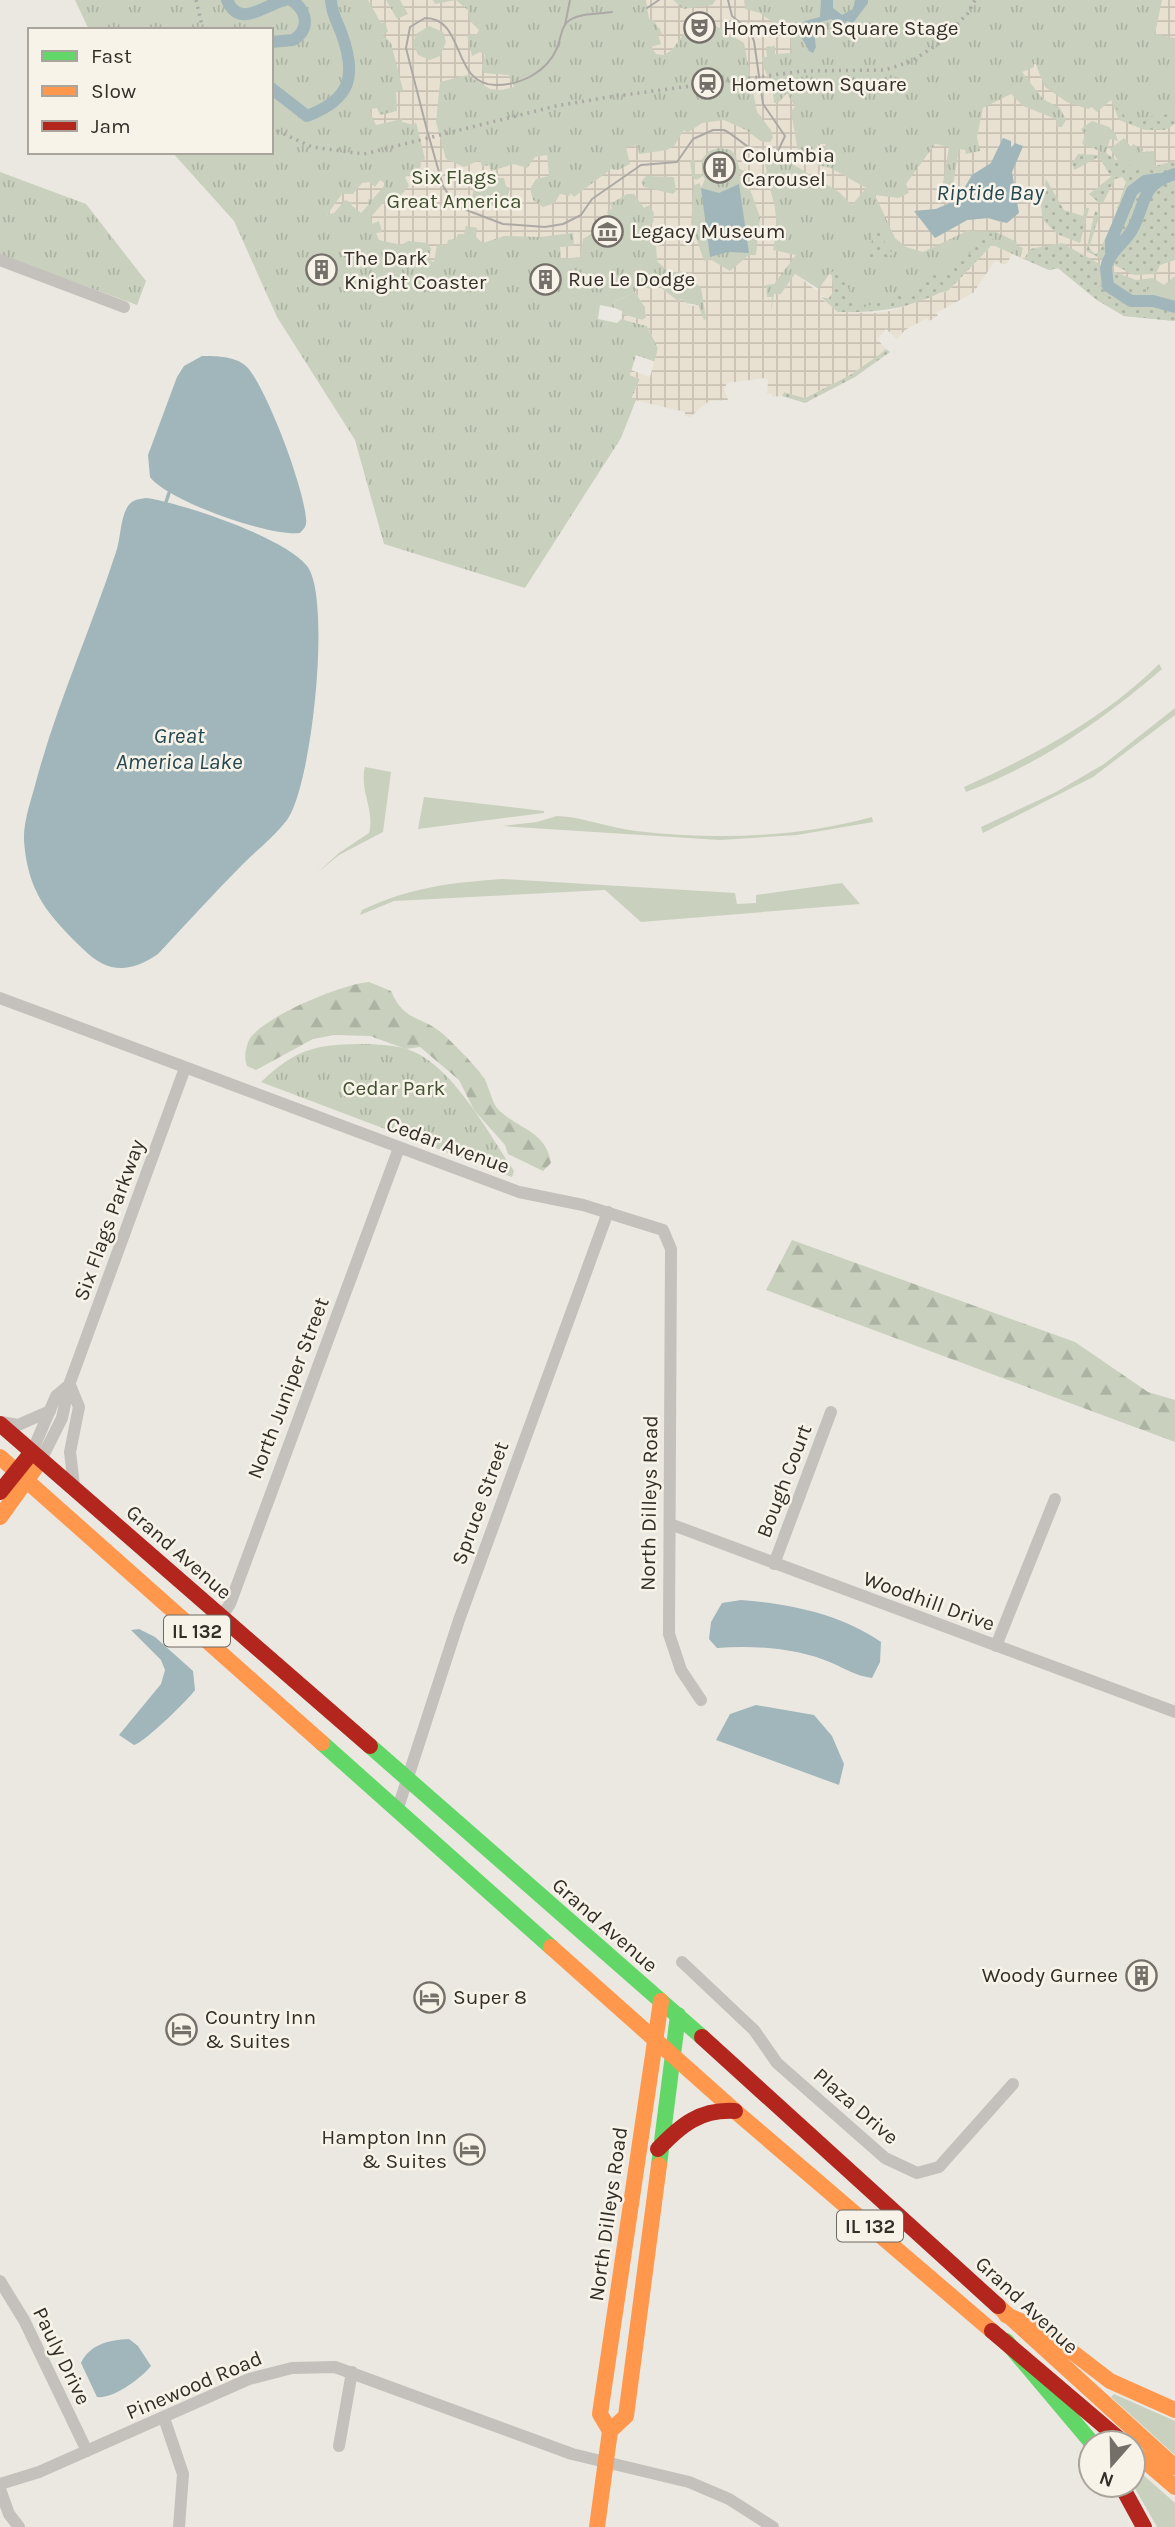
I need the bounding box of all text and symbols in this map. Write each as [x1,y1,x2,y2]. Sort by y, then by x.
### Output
theatre icon: Hometown Square Stage [683,11,717,45]
place label: Hometown Square Stage [723,16,959,40]
legend [28,28,273,154]
text: Fast [91,44,132,68]
station icon: Hometown Square [691,67,725,101]
place label: Hometown Square [731,72,907,96]
text: Slow [91,79,136,103]
text: Jam [91,114,131,138]
place label: Columbia Carousel [742,143,835,191]
building icon: Columbia Carousel [702,150,736,184]
park label: Six Flags Great America [386,165,522,213]
water label: Riptide Bay [936,179,1045,206]
museum icon: Legacy Museum [591,214,625,248]
place label: Legacy Museum [631,219,785,243]
place label: The Dark Knight Coaster [344,246,487,294]
building icon: The Dark Knight Coaster [304,253,338,287]
building icon: Rue Le Dodge [528,262,562,296]
place label: Rue Le Dodge [568,267,695,291]
water label: Great America Lake [116,722,243,775]
park label: Cedar Park [343,1076,446,1100]
street label: Cedar Avenue [383,1112,513,1178]
street label: Six Flags Parkway [69,1136,149,1304]
street label: North Juniper Street [242,1294,334,1482]
street label: North Dilleys Road [635,1415,663,1591]
street label: Bough Court [751,1421,817,1541]
street label: Spruce Street [447,1438,513,1568]
street label: Grand Avenue [121,1500,237,1604]
street label: Woodhill Drive [860,1566,998,1636]
road number: IL 132 [164,1616,230,1646]
street label: Grand Avenue [547,1873,663,1977]
building icon: Woody Gurnee [1124,1958,1158,1992]
place label: Woody Gurnee [982,1963,1118,1987]
hotel icon: Super 8 [413,1980,447,2014]
place label: Super 8 [453,1985,527,2009]
place label: Country Inn & Suites [205,2005,316,2053]
hotel icon: Country Inn & Suites [165,2012,199,2046]
street label: Plaza Drive [809,2063,903,2149]
place label: Hampton Inn & Suites [321,2125,447,2173]
street label: North Dilleys Road [584,2125,632,2303]
hotel icon: Hampton Inn & Suites [453,2132,487,2166]
road number: IL 132 [837,2210,903,2242]
street label: Grand Avenue [971,2251,1083,2359]
street label: Pauly Drive [28,2303,96,2409]
street label: Pinewood Road [122,2346,266,2424]
north arrow [1077,2429,1147,2499]
text: N [1096,2466,1117,2492]

